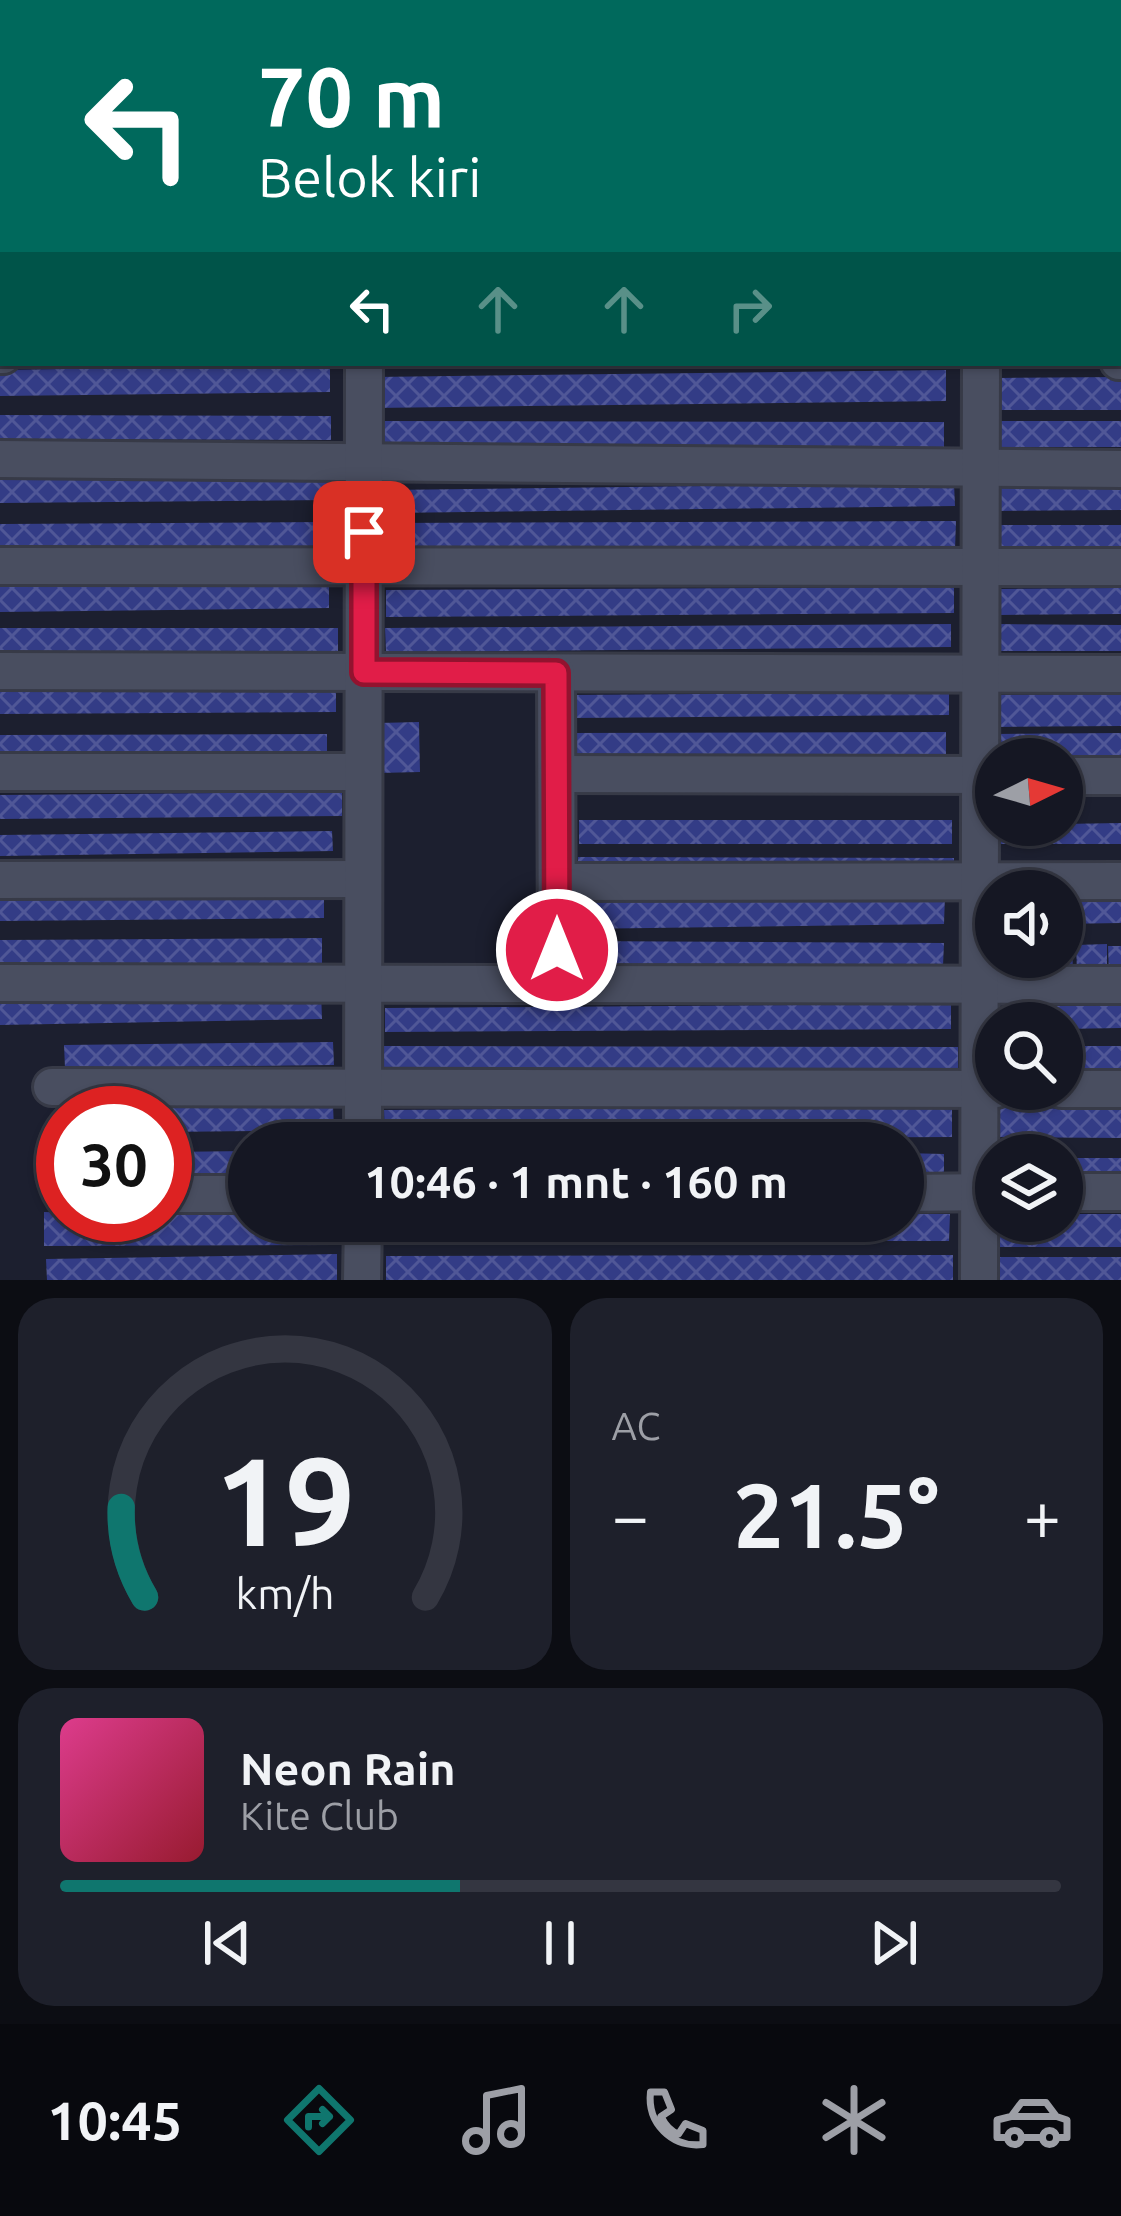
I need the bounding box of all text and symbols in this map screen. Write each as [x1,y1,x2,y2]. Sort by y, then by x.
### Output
icon: left [60,48,216,204]
text: 70 m [258,49,445,143]
text: Belok kiri [258,147,481,207]
icon: left [339,276,405,342]
icon: ahead [465,276,531,342]
icon: ahead [591,276,657,342]
icon: right [717,276,783,342]
pin [313,481,415,583]
icon: arrive [331,499,397,565]
north arrow [975,738,1083,846]
map controls [975,738,1083,1242]
button: sound [975,870,1083,978]
position arrow [494,887,620,1013]
button: search [975,1002,1083,1110]
speed limit sign: 30 [36,1086,192,1242]
button: layers [975,1134,1083,1242]
text: 10:46 · 1 mnt · 160 m [364,1156,788,1207]
text: AC [612,1404,660,1447]
text: 19 [214,1430,355,1570]
text: 21.5° [733,1464,939,1565]
text: − [612,1478,649,1552]
text: + [1024,1478,1061,1552]
text: km/h [235,1569,334,1617]
text: Neon Rain [240,1743,455,1794]
text: Kite Club [240,1794,399,1837]
icon: previous [194,1910,260,1976]
icon: pause [527,1910,593,1976]
icon: next [861,1910,927,1976]
icon: directions [277,2078,361,2162]
icon: music [455,2078,539,2162]
icon: phone [633,2078,717,2162]
icon: climate [812,2078,896,2162]
icon: car [990,2078,1074,2162]
text: 10:45 [47,2090,182,2150]

